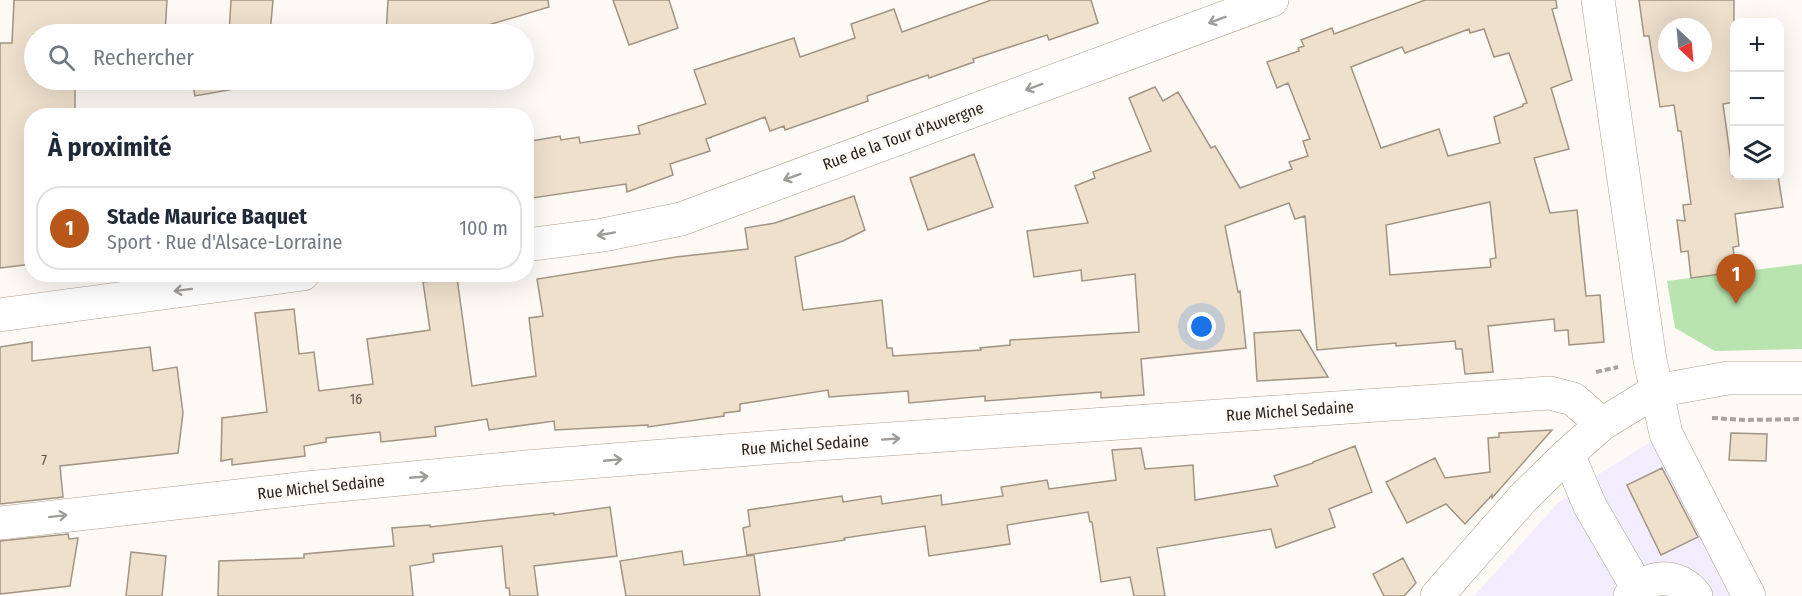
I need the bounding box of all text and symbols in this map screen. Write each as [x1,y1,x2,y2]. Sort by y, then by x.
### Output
one-way arrow [1208,15,1227,26]
north arrow [1658,18,1712,72]
map controls [1730,18,1784,180]
button: + [1730,18,1784,72]
search box [24,24,534,90]
icon: search [45,41,78,74]
text: Rechercher [93,44,194,71]
button: − [1730,72,1784,126]
one-way arrow [1025,83,1044,94]
street label: Rue de la Tour d'Auvergne [820,98,986,174]
button: layers [1730,126,1784,180]
text: À proximité [48,132,171,163]
one-way arrow [783,173,802,184]
text: Stade Maurice Baquet [107,203,307,230]
text: 1 [65,216,74,240]
text: 100 m [459,216,508,240]
one-way arrow [597,229,617,240]
text: Sport · Rue d'Alsace-Lorraine [107,230,342,254]
pin: 1 [1716,254,1756,304]
one-way arrow [173,285,193,296]
your location [1187,312,1216,341]
house number: 16 [350,391,362,408]
street label: Rue Michel Sedaine [1226,397,1355,425]
street label: Rue Michel Sedaine [741,431,870,459]
one-way arrow [881,433,901,444]
house number: 7 [41,452,47,469]
one-way arrow [603,454,623,465]
street label: Rue Michel Sedaine [256,471,386,503]
one-way arrow [409,471,428,482]
one-way arrow [48,511,68,522]

